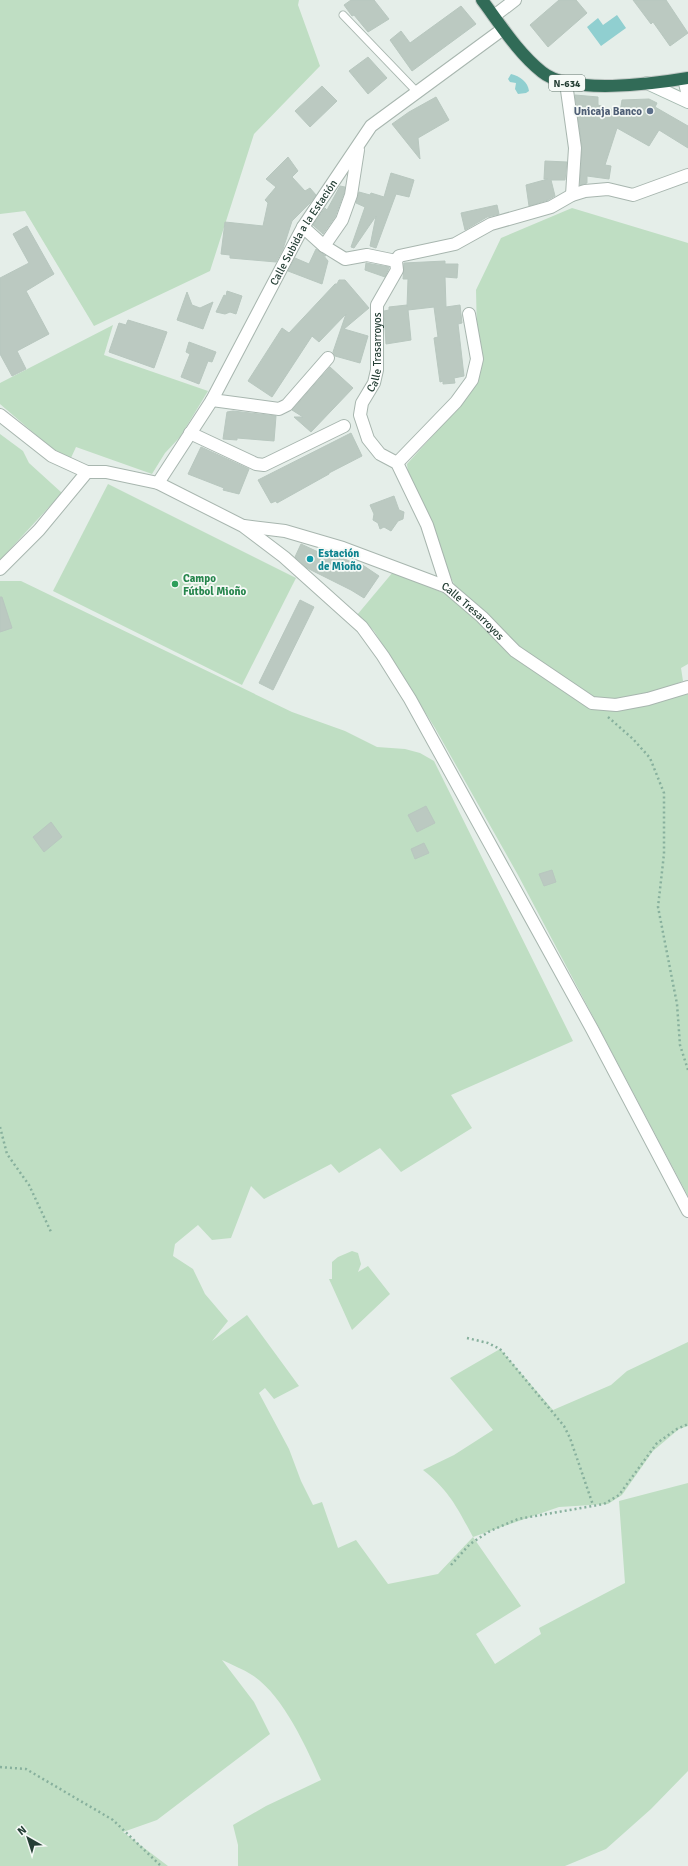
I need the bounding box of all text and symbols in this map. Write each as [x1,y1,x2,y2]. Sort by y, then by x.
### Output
road number: N-634 [549,75,585,91]
place label: Unicaja Banco [574,105,642,118]
marker: Unicaja Banco [645,106,655,116]
street label: Calle Subida a la Estación [267,177,340,288]
street label: Calle Trasarroyos [364,312,384,395]
place label: Estación de Mioño [318,547,362,573]
marker: Estación de Mioño [305,554,315,564]
place label: Campo Fútbol Mioño [183,572,246,598]
marker: Campo Fútbol Mioño [170,579,180,589]
street label: Calle Tresarroyos [440,580,507,643]
north arrow [8,1818,48,1858]
text: N [15,1823,29,1838]

